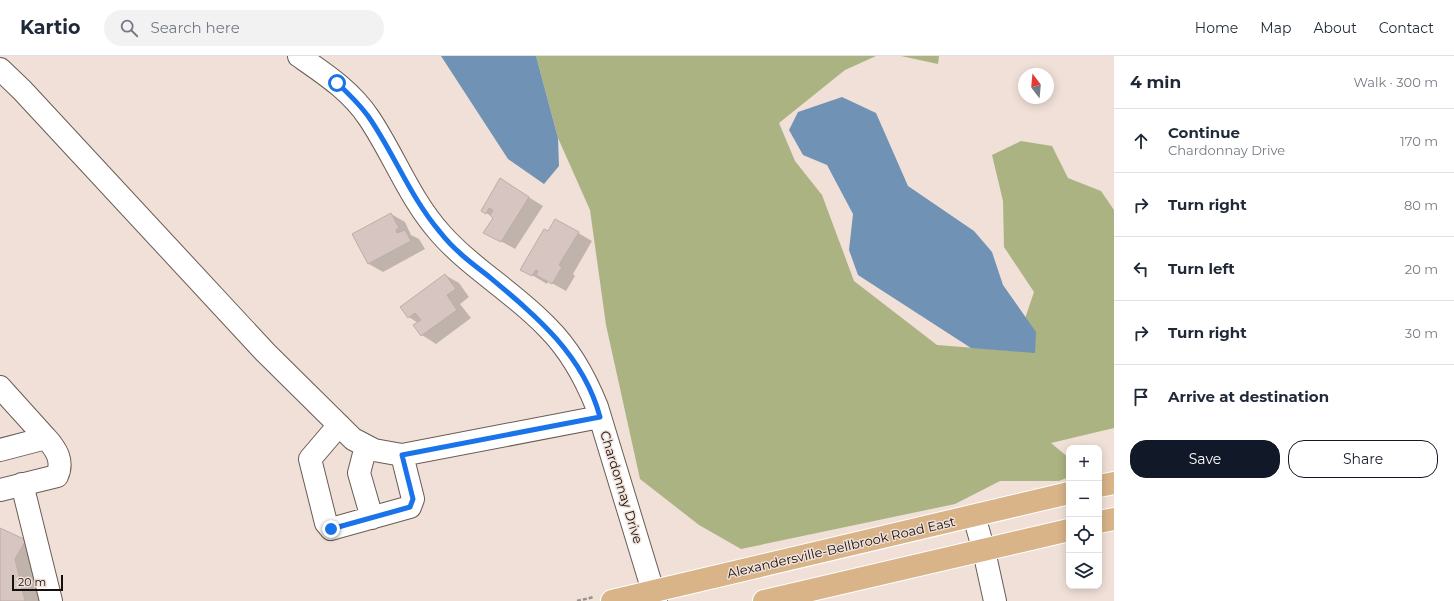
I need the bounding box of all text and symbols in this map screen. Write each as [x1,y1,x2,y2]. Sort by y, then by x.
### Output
search box [104,10,384,46]
text: Kartio [20,16,80,39]
icon: search [118,17,140,39]
text: Search here [150,18,240,37]
text: Home [1195,19,1238,37]
text: Map [1260,19,1291,37]
text: About [1313,19,1357,37]
text: Contact [1379,19,1434,37]
north arrow [1018,68,1054,104]
text: 4 min [1130,72,1181,92]
route start [328,74,346,92]
text: Walk · 300 m [1353,74,1438,90]
text: Continue [1168,123,1240,142]
icon: ahead [1130,130,1152,152]
text: 170 m [1400,133,1438,149]
text: Chardonnay Drive [1168,142,1285,158]
icon: right [1130,194,1152,216]
text: Turn right [1168,195,1247,214]
text: 80 m [1404,197,1438,213]
icon: left [1130,258,1152,280]
text: Turn left [1168,259,1235,278]
text: 20 m [1405,261,1438,277]
icon: right [1130,322,1152,344]
text: Turn right [1168,323,1247,342]
text: 30 m [1405,325,1438,341]
icon: arrive [1130,386,1152,408]
text: Arrive at destination [1168,387,1329,406]
street label: Chardonnay Drive [597,429,647,546]
button: Save [1130,440,1280,478]
button: Share [1288,440,1438,478]
map controls [1066,445,1102,589]
button: + [1066,445,1102,481]
button: − [1066,481,1102,517]
street label: Alexandersville-Bellbrook Road East [725,513,957,581]
button: locate [1066,517,1102,553]
route end [322,520,340,538]
button: layers [1066,553,1102,589]
scale bar [12,573,63,592]
text: 20 m [18,575,46,589]

